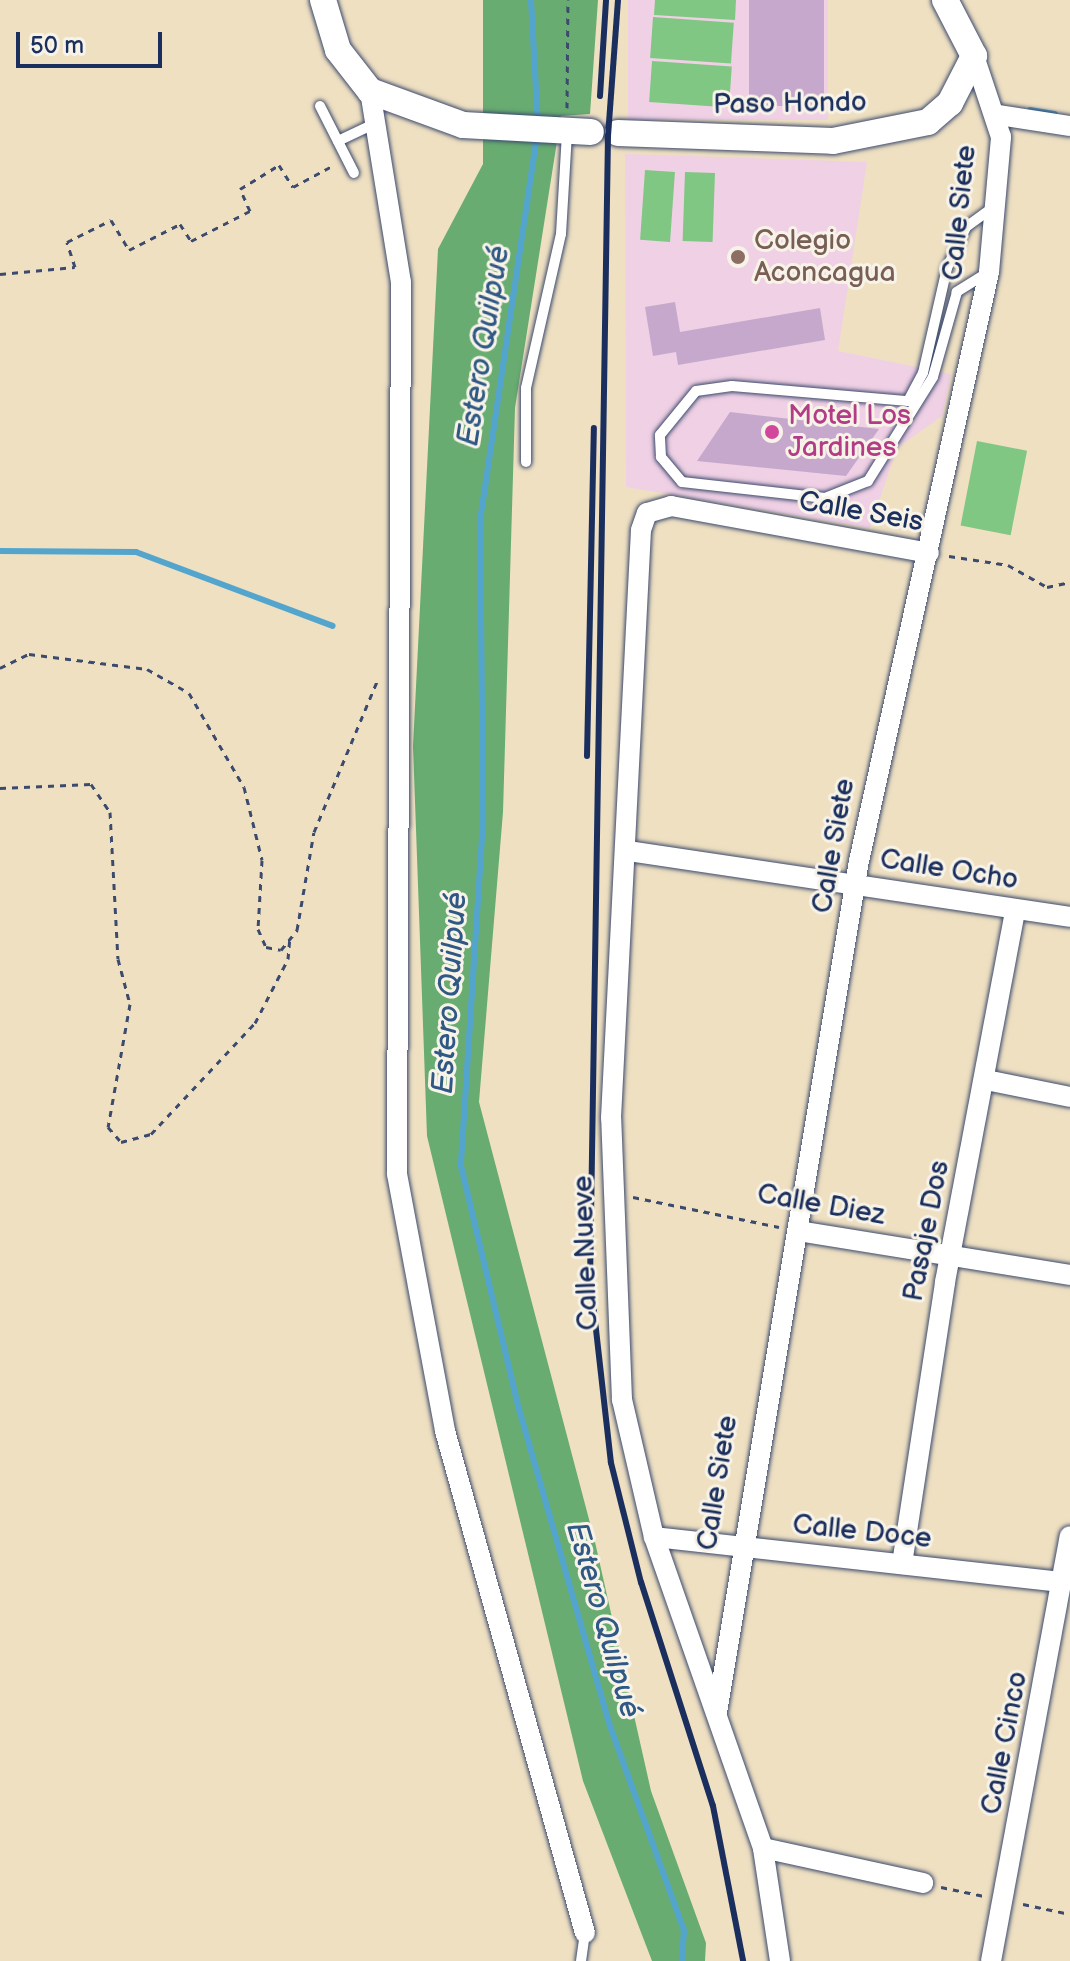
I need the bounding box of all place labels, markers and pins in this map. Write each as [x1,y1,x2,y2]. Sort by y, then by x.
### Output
place label: Colegio Aconcagua [754,224,895,290]
marker: Colegio Aconcagua [729,248,747,266]
place label: Motel Los Jardines [788,399,911,465]
marker: Motel Los Jardines [763,423,781,441]

